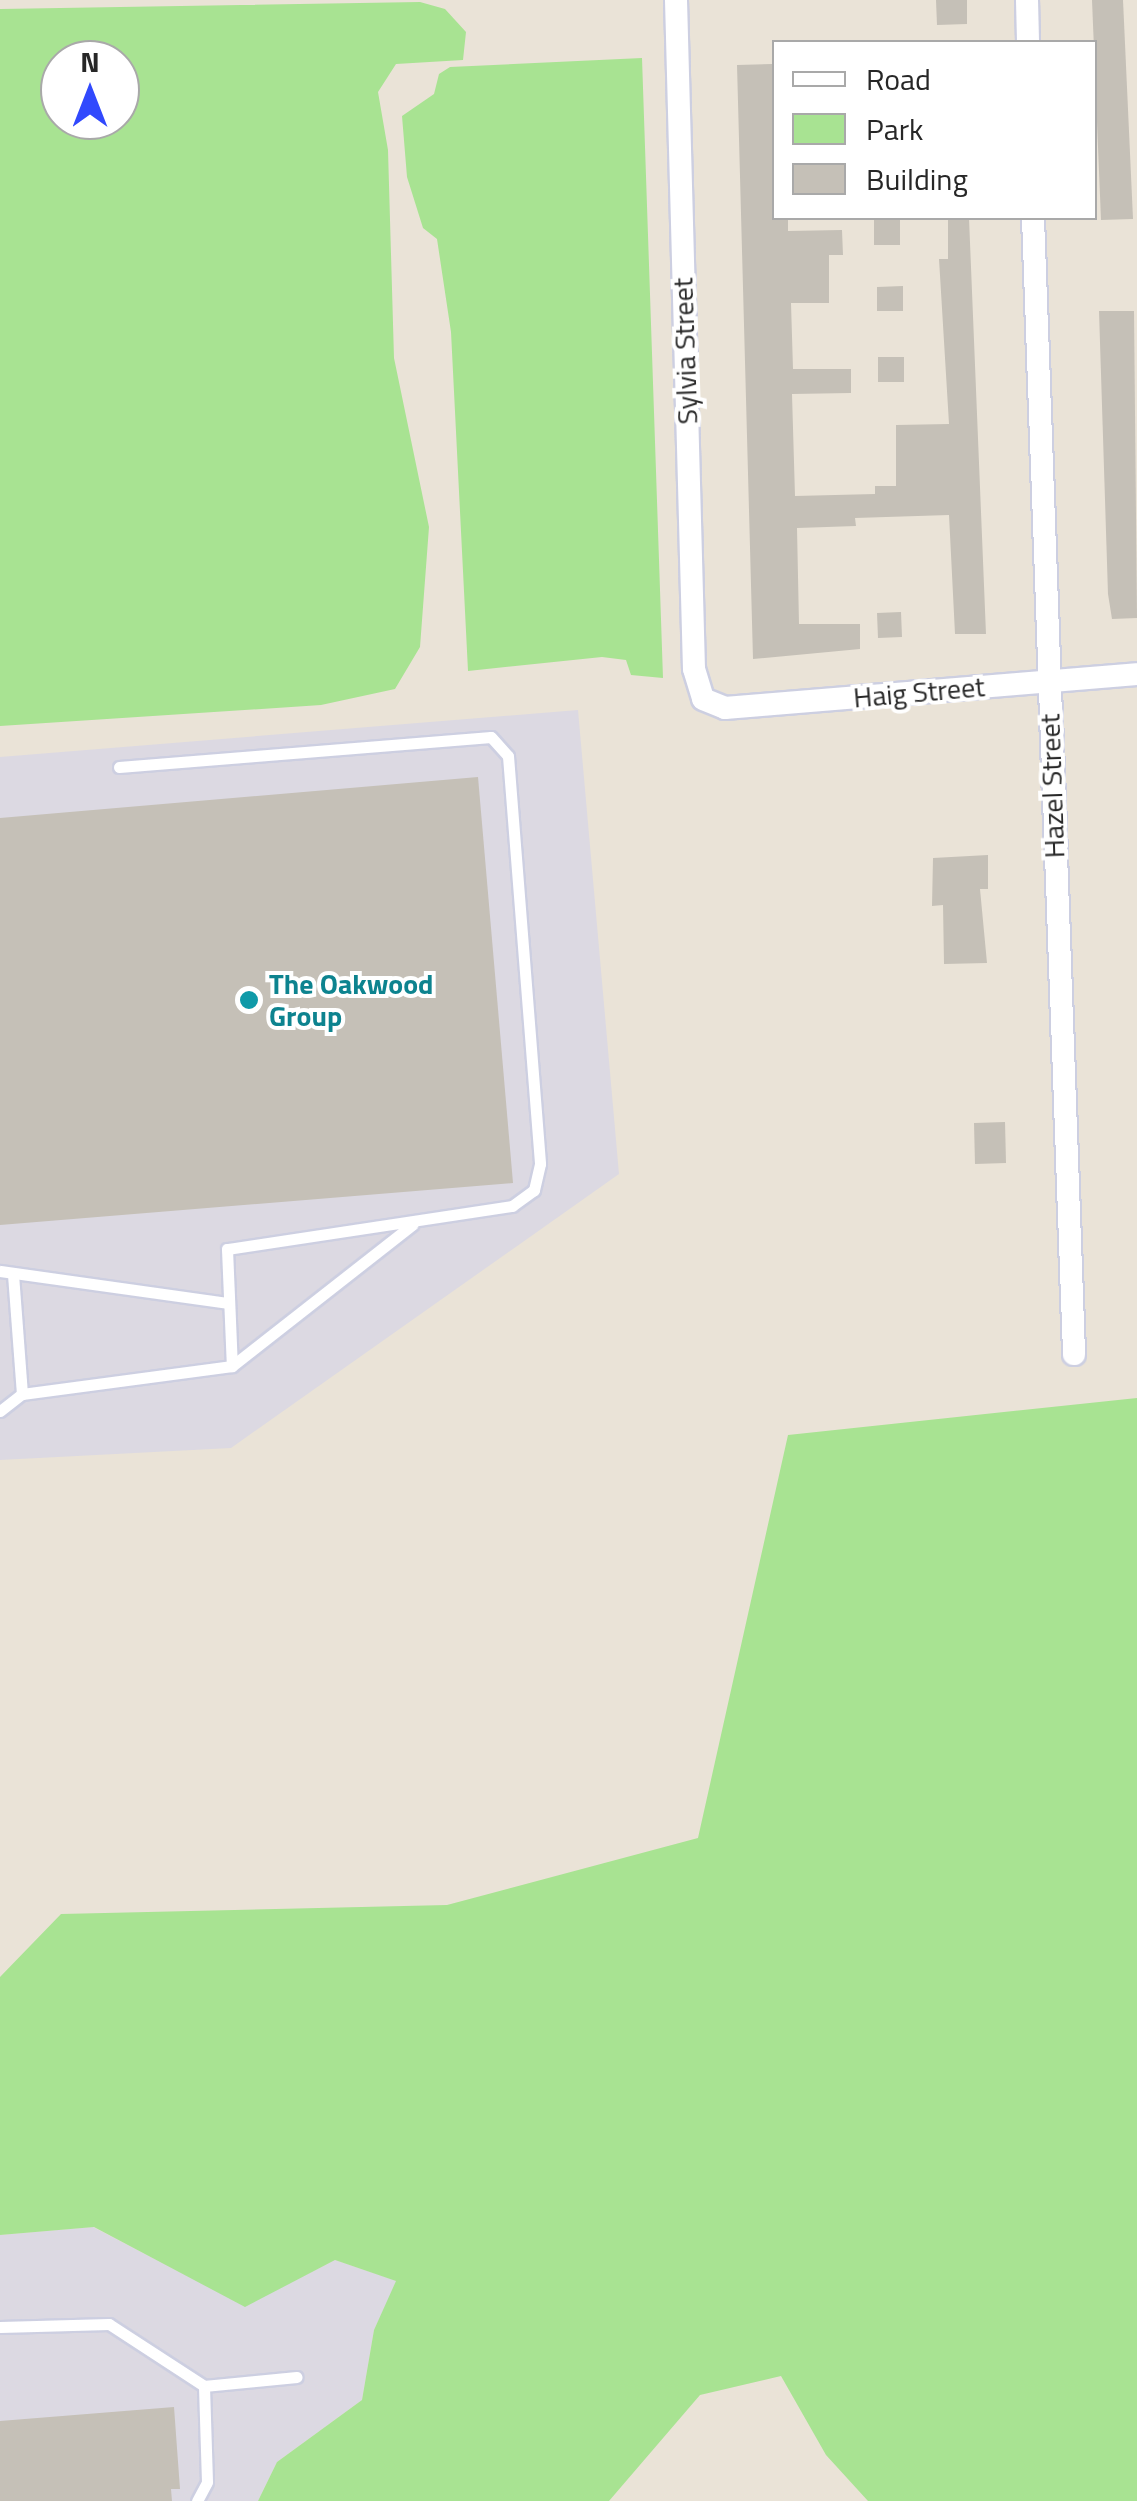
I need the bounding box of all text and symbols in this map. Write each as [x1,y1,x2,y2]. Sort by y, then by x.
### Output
north arrow [40,40,140,140]
text: N [80,40,100,83]
legend [772,40,1097,220]
text: Road [866,56,931,102]
text: Park [866,106,923,152]
text: Building [866,156,968,202]
street label: Sylvia Street [666,277,704,425]
street label: Haig Street [852,670,986,714]
street label: Hazel Street [1033,713,1071,859]
place label: The Oakwood Group [269,967,433,1033]
marker: The Oakwood Group [238,989,260,1011]

